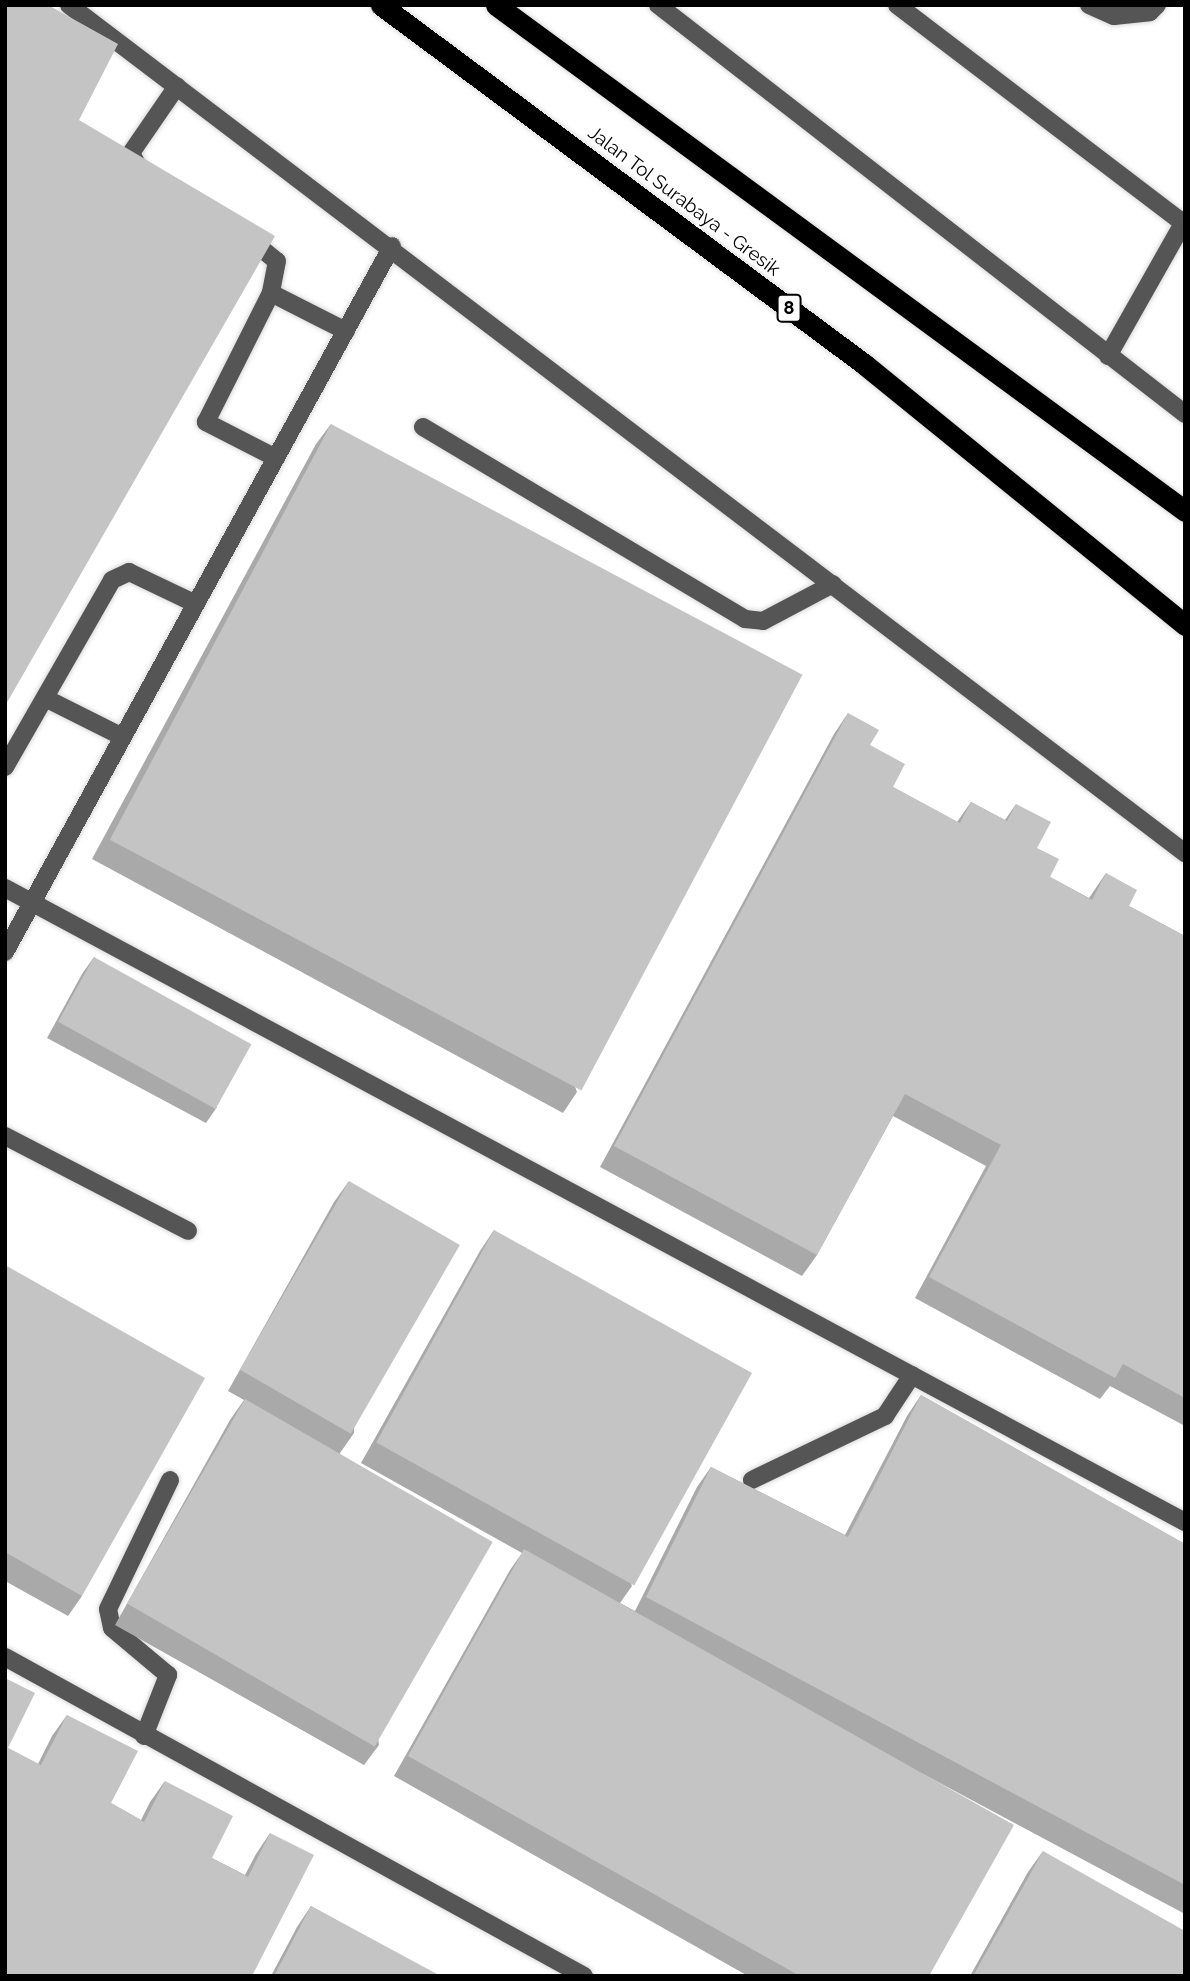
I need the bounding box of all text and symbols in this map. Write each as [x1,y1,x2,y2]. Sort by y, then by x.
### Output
street label: Jalan Tol Surabaya - Gresik [583,121,785,281]
road number: 8 [775,294,803,322]

